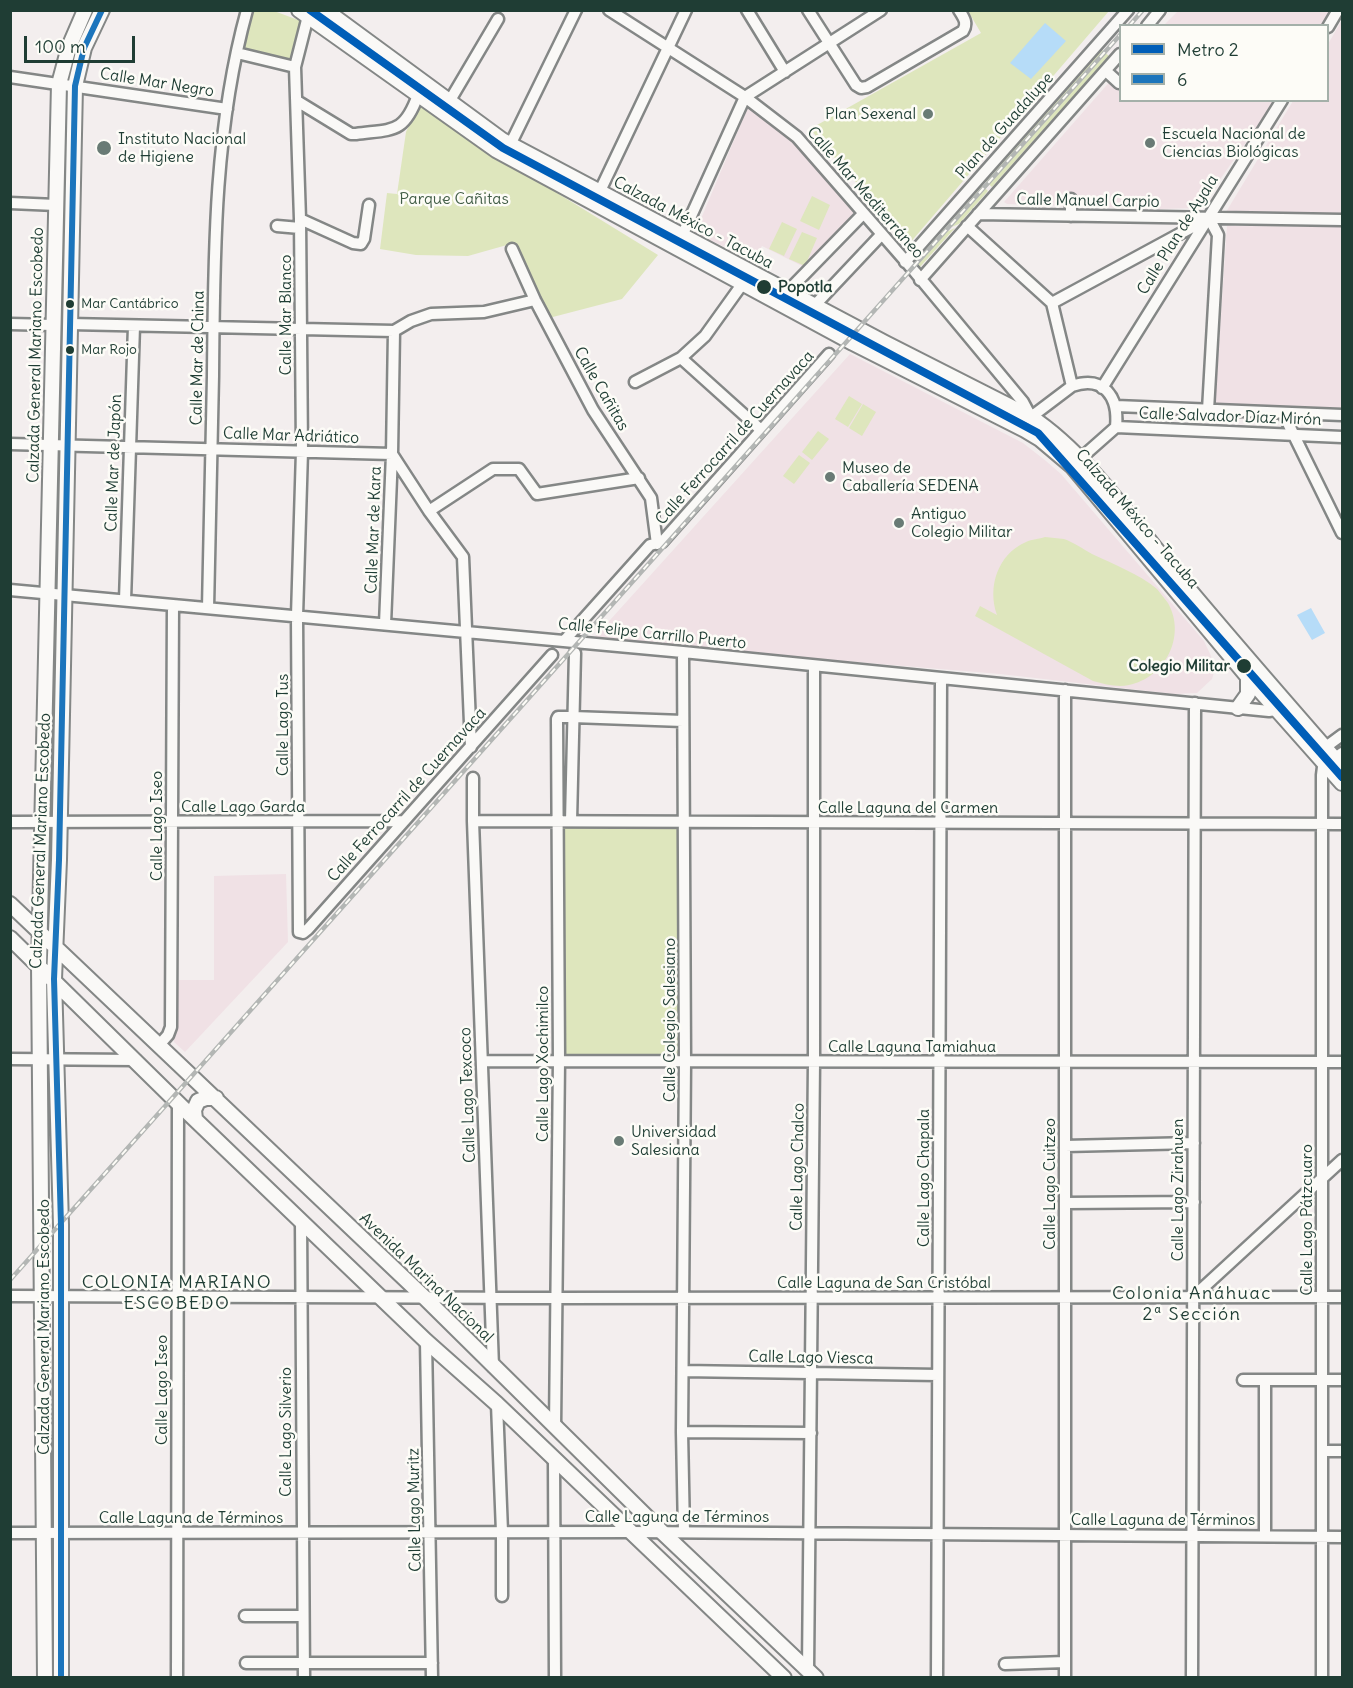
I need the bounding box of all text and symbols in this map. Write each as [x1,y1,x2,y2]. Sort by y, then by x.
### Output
scale bar [27,24,138,62]
legend [1119,24,1329,102]
text: 100 m [35,35,86,58]
text: Metro 2 [1177,38,1239,61]
street label: Calle Mar Negro [99,64,215,102]
text: 6 [1177,68,1187,91]
street label: Plan de Guadalupe [952,69,1058,183]
place label: Plan Sexenal [825,104,916,124]
marker: Plan Sexenal [921,107,935,121]
street label: Calle Mar Mediterráneo [802,123,928,263]
place label: Escuela Nacional de Ciencias Biológicas [1162,124,1306,162]
place label: Instituto Nacional de Higiene [118,129,246,167]
marker: Escuela Nacional de Ciencias Biológicas [1143,136,1157,150]
marker: Instituto Nacional de Higiene [95,139,113,157]
street label: Calle Plan de Ayala [1133,172,1223,298]
street label: Calzada México - Tacuba [610,173,776,273]
park label: Parque Cañitas [399,189,509,209]
street label: Calle Manuel Carpio [1016,190,1160,212]
street label: Calzada General Mariano Escobedo [24,227,48,483]
street label: Calle Mar Blanco [276,255,296,375]
place label: Popotla [778,277,832,297]
marker: Popotla [755,278,773,296]
street label: Calle Mar de China [187,290,209,426]
place label: Mar Cantábrico [81,296,179,312]
marker: Mar Cantábrico [64,298,76,310]
place label: Mar Rojo [81,342,137,358]
marker: Mar Rojo [64,344,76,356]
street label: Calle Cañitas [569,344,633,434]
street label: Calle Ferrocarril de Cuernavaca [652,347,818,529]
street label: Calle Mar de Japón [102,394,126,532]
street label: Calle Salvador Díaz Mirón [1138,404,1322,430]
street label: Calle Mar Adriático [223,424,359,448]
street label: Calzada México - Tacuba [1071,445,1203,593]
place label: Museo de Caballería SEDENA [842,458,979,496]
street label: Calle Mar de Kara [362,466,386,594]
marker: Museo de Caballería SEDENA [823,470,837,484]
place label: Antiguo Colegio Militar [911,504,1013,542]
marker: Antiguo Colegio Militar [892,516,906,530]
street label: Calle Felipe Carrillo Puerto [557,615,747,653]
place label: Colegio Militar [1128,656,1230,676]
marker: Colegio Militar [1235,657,1253,675]
street label: Calle Lago Tus [273,674,293,776]
street label: Calle Ferrocarril de Cuernavaca [324,704,490,886]
street label: Calzada General Mariano Escobedo [27,713,55,969]
street label: Calle Lago Iseo [147,771,167,881]
street label: Calle Lago Garda [181,797,305,817]
street label: Calle Laguna del Carmen [818,798,998,818]
street label: Calle Colegio Salesiano [660,938,680,1102]
street label: Calle Lago Xochimilco [533,986,553,1142]
street label: Calle Lago Texcoco [456,1027,480,1163]
street label: Calle Laguna Tamiahua [828,1037,996,1057]
street label: Calle Lago Chalco [787,1103,809,1231]
street label: Calle Lago Chapala [914,1109,934,1247]
street label: Calle Lago Cuitzeo [1040,1118,1060,1250]
street label: Calle Lago Zirahuen [1168,1119,1188,1261]
place label: Universidad Salesiana [631,1122,716,1160]
marker: Universidad Salesiana [612,1134,626,1148]
street label: Calle Lago Pátzcuaro [1297,1144,1317,1296]
street label: Calzada General Mariano Escobedo [34,1199,54,1455]
street label: Avenida Marina Nacional [355,1209,497,1347]
district label: COLONIA MARIANO ESCOBEDO [82,1272,272,1314]
street label: Calle Laguna de San Cristóbal [777,1273,991,1293]
district label: Colonia Anáhuac 2ª Sección [1112,1283,1272,1326]
street label: Calle Lago Iseo [152,1335,172,1445]
street label: Calle Lago Viesca [748,1347,874,1369]
street label: Calle Lago Silverio [276,1367,296,1497]
street label: Calle Lago Muritz [404,1448,426,1572]
street label: Calle Laguna de Términos [585,1507,769,1527]
street label: Calle Laguna de Términos [99,1508,283,1528]
street label: Calle Laguna de Términos [1071,1510,1255,1530]

